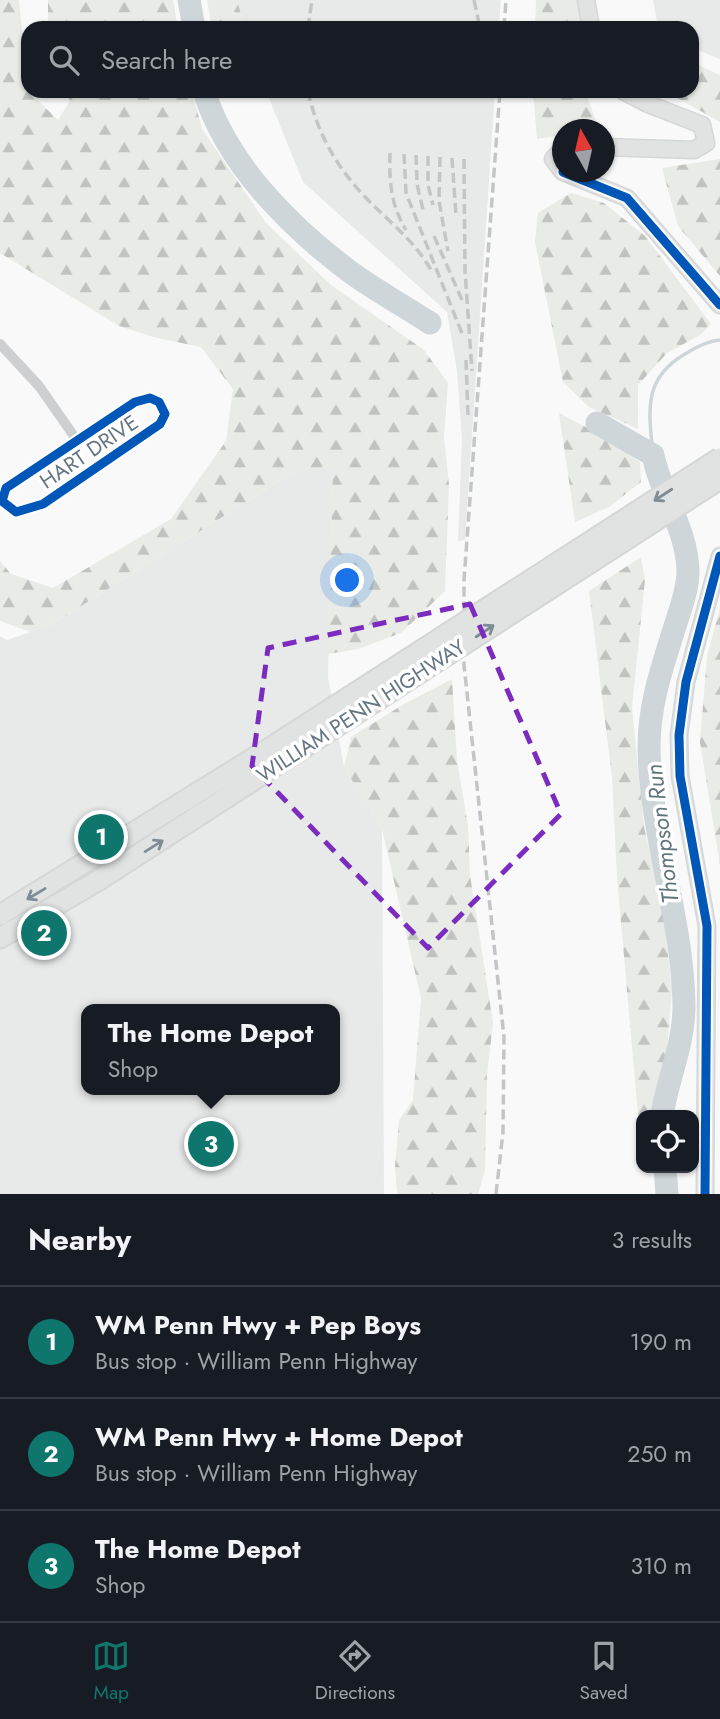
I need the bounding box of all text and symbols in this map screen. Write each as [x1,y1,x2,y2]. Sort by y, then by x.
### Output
search box [21,21,699,98]
icon: search [45,41,83,79]
text: Search here [101,41,233,79]
north arrow [552,119,615,182]
street label: HART DRIVE [34,408,144,496]
one-way arrow [653,488,673,502]
your location [330,563,364,597]
one-way arrow [474,624,494,638]
street label: WILLIAM PENN HIGHWAY [251,632,471,790]
water label: Thompson Run [637,762,687,906]
pin: 1 [78,811,124,863]
one-way arrow [144,838,163,853]
one-way arrow [27,888,47,902]
pin: 2 [21,907,67,959]
popup [81,1004,340,1095]
text: The Home Depot [108,1014,313,1052]
text: Shop [108,1052,158,1086]
map controls [636,1110,699,1173]
button: locate [636,1110,699,1173]
pin: 3 [188,1118,234,1170]
text: Nearby [28,1218,131,1261]
text: 3 results [612,1223,692,1257]
text: WM Penn Hwy + Pep Boys [95,1306,421,1344]
text: 1 [45,1325,57,1359]
text: 190 m [630,1325,692,1359]
text: Bus stop · William Penn Highway [95,1344,417,1378]
text: WM Penn Hwy + Home Depot [95,1418,463,1456]
text: 2 [43,1437,59,1471]
text: 250 m [627,1437,692,1471]
text: Bus stop · William Penn Highway [95,1456,417,1490]
text: The Home Depot [95,1530,300,1568]
text: 3 [44,1549,58,1583]
text: 310 m [630,1549,692,1583]
text: Shop [95,1568,145,1602]
tab: Map [92,1637,130,1706]
tab: Directions [315,1637,395,1706]
tab: Saved [580,1637,628,1706]

